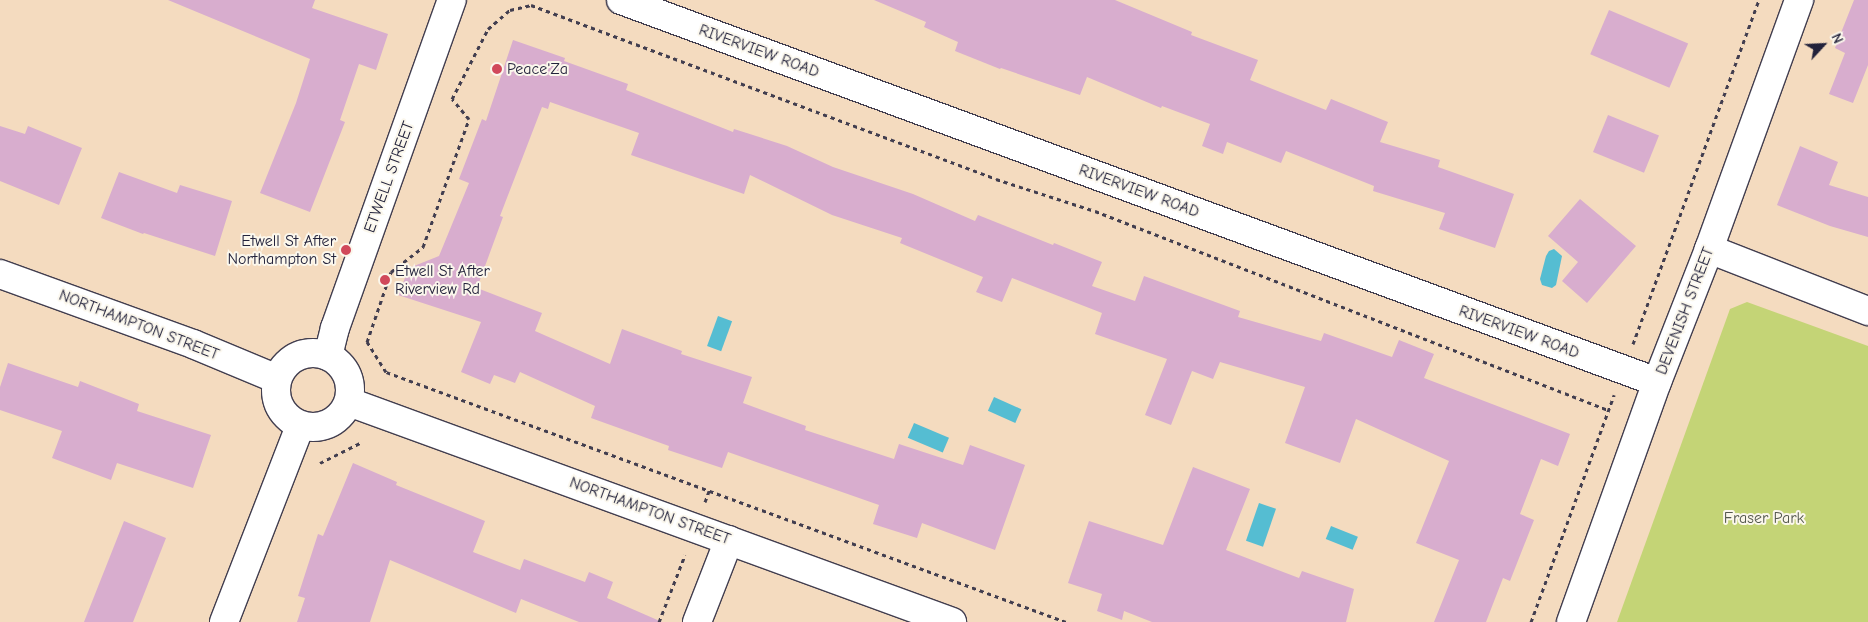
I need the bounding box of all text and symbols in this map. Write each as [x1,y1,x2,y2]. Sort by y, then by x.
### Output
street label: RIVERVIEW ROAD [696,20,822,82]
north arrow [1798,20,1848,70]
text: N [1827,31,1847,46]
place label: Peace'Za [507,59,568,79]
marker: Peace'Za [491,63,503,75]
street label: ETWELL STREET [360,119,418,235]
street label: RIVERVIEW ROAD [1076,160,1202,222]
place label: Etwell St After Northampton St [227,231,336,269]
marker: Etwell St After Northampton St [340,244,352,256]
street label: DEVENISH STREET [1652,245,1718,377]
place label: Etwell St After Riverview Rd [395,261,490,299]
marker: Etwell St After Riverview Rd [379,274,391,286]
street label: NORTHAMPTON STREET [56,286,222,364]
street label: RIVERVIEW ROAD [1456,301,1582,363]
street label: NORTHAMPTON STREET [567,473,733,549]
park label: Fraser Park [1724,508,1804,528]

